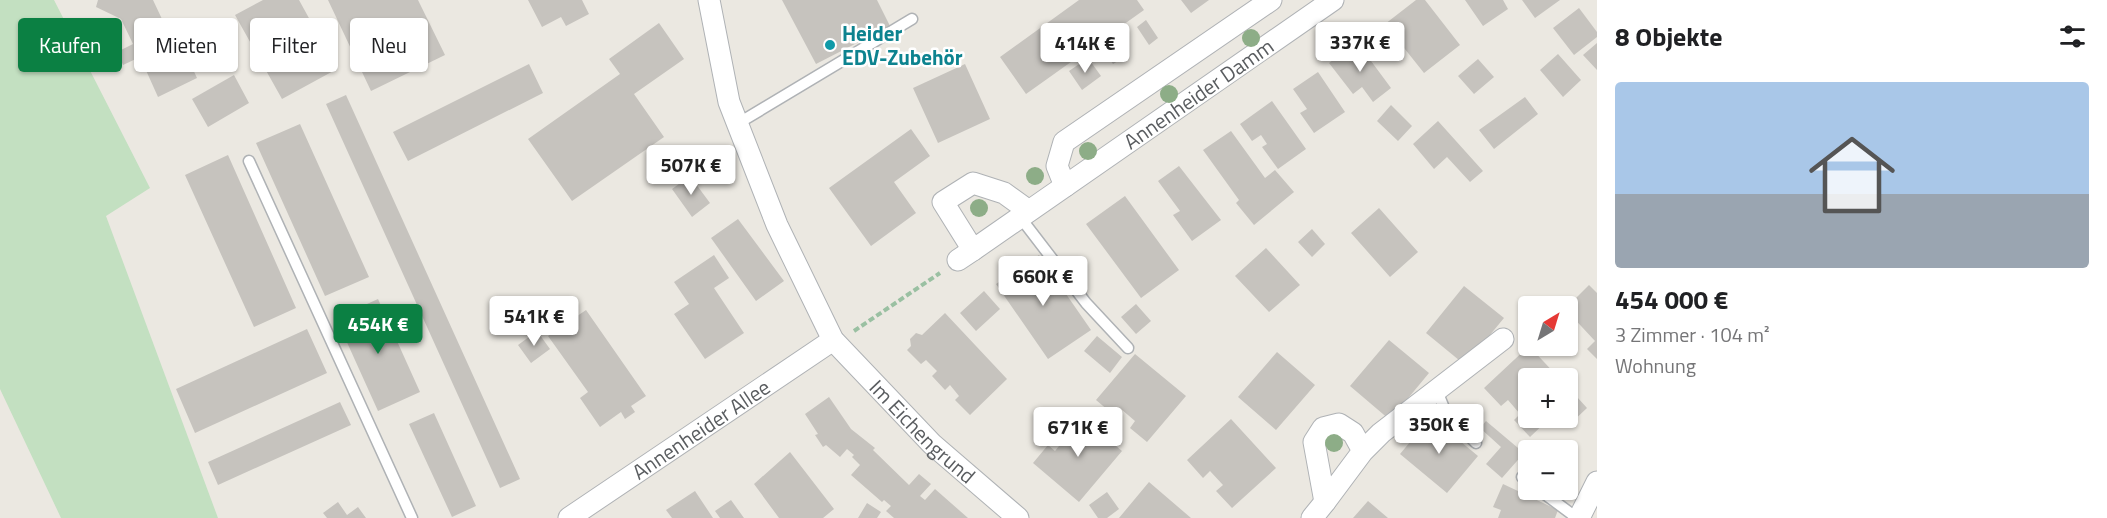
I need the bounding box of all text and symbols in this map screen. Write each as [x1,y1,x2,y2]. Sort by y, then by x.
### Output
place label: Heider EDV-Zubehör [842,17,963,73]
text: 8 Objekte [1615,17,1722,56]
chip: Kaufen [18,18,122,72]
chip: Mieten [134,18,238,72]
chip: Filter [250,18,338,72]
chip: Neu [350,18,428,72]
icon: filters [2056,20,2089,53]
pin: 337K € [1311,22,1409,73]
pin: 414K € [1036,23,1134,74]
text: 337K € [1329,26,1391,57]
text: 414K € [1054,27,1116,58]
street label: Annenheider Damm [1117,30,1280,157]
marker: Heider EDV-Zubehör [823,38,837,52]
icon: home [1798,121,1906,229]
pin: 507K € [642,145,740,196]
text: 507K € [660,149,722,180]
pin: 660K € [994,256,1092,307]
text: 660K € [1012,260,1074,291]
text: 454 000 € [1615,280,1728,319]
pin: 541K € [485,296,583,347]
north arrow [1518,296,1578,356]
map controls [1518,296,1578,500]
text: 541K € [503,300,565,331]
pin: 454K € [329,304,427,355]
text: 454K € [347,308,409,339]
text: 3 Zimmer · 104 m² [1615,319,1770,350]
text: Wohnung [1615,350,1696,381]
button: + [1518,368,1578,428]
street label: Annenheider Allee [625,371,776,487]
street label: Im Eichengrund [862,372,983,491]
pin: 350K € [1390,404,1488,455]
pin: 671K € [1029,407,1127,458]
text: 350K € [1408,408,1470,439]
text: 671K € [1047,411,1109,442]
button: − [1518,440,1578,500]

